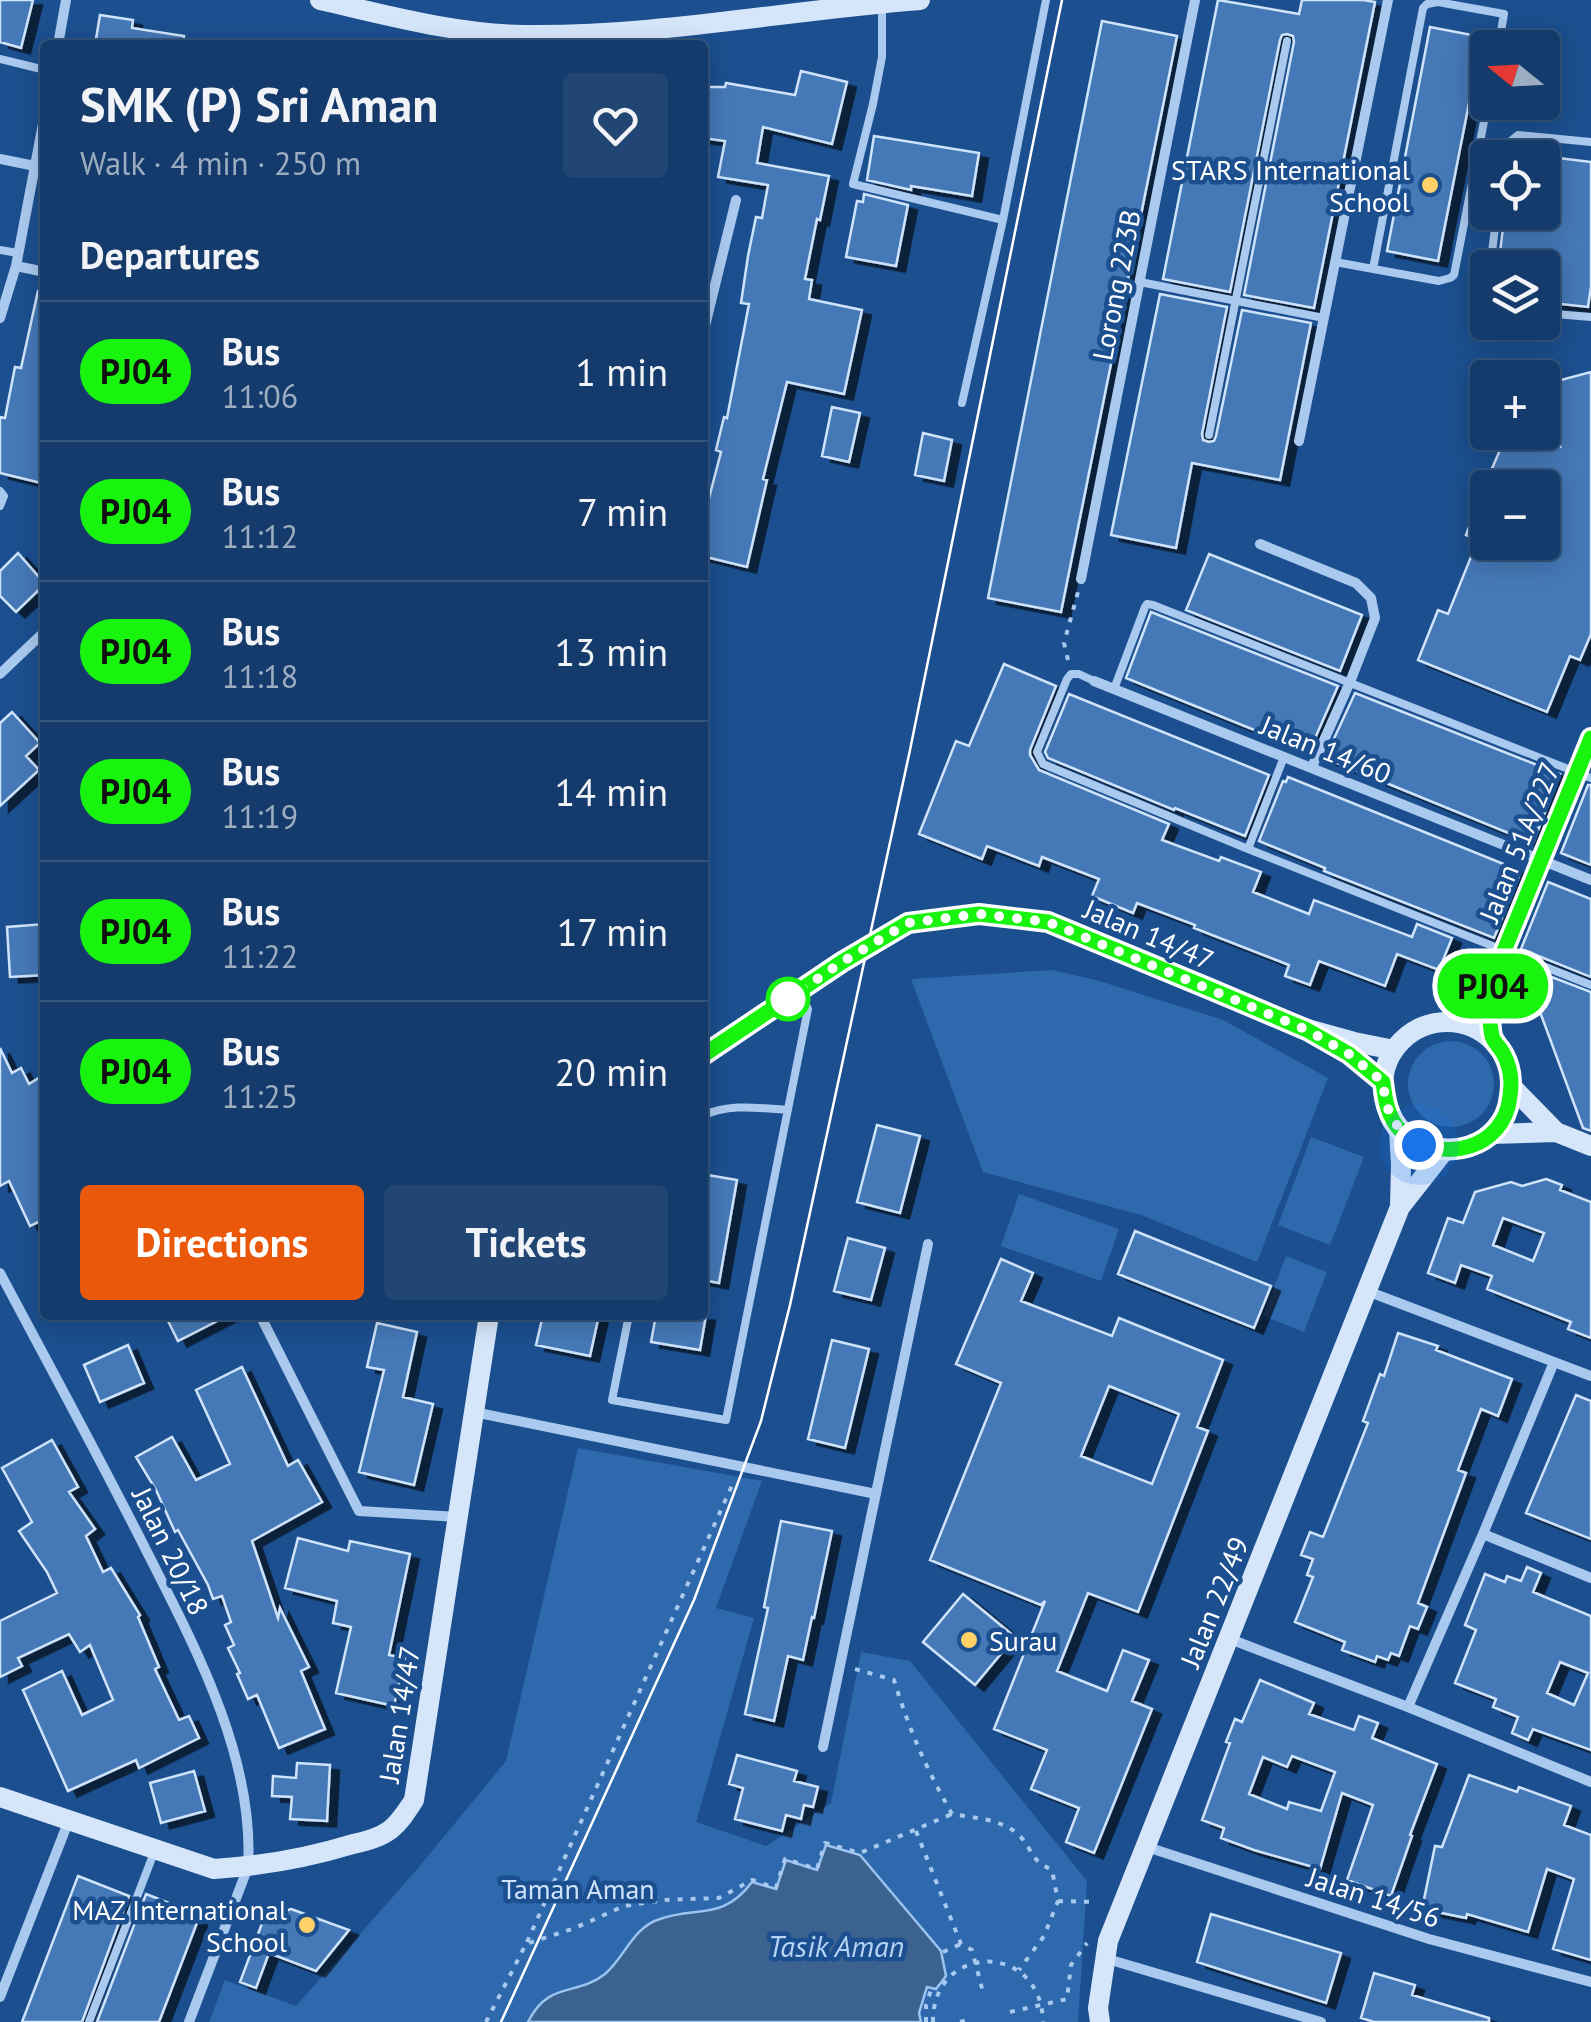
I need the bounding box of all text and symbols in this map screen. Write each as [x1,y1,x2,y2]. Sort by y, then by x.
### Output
north arrow [1470,30,1560,120]
map controls [1470,30,1560,560]
text: SMK (P) Sri Aman [80,73,438,135]
button: heart [563,73,668,178]
button: locate [1470,140,1560,230]
text: Walk · 4 min · 250 m [80,142,361,184]
place label: STARS International School [1171,151,1410,220]
marker: STARS International School [1419,174,1441,196]
street label: Lorong 223B [1083,207,1149,363]
text: Departures [80,230,260,279]
button: layers [1470,250,1560,340]
text: Bus [221,326,280,375]
text: 1 min [575,347,668,396]
text: PJ04 [100,348,171,394]
button: + [1470,360,1560,450]
text: 11:06 [221,375,298,417]
text: Bus [221,466,280,515]
button: − [1470,470,1560,560]
text: 7 min [577,487,668,536]
text: PJ04 [100,488,171,534]
text: 11:12 [221,515,298,557]
text: Bus [221,606,280,655]
text: 13 min [555,627,668,676]
text: PJ04 [100,628,171,674]
text: 11:18 [221,655,298,697]
street label: Jalan 14/60 [1254,706,1397,792]
text: Bus [221,746,280,795]
street label: Jalan 51A/227 [1470,756,1568,928]
text: 14 min [555,767,668,816]
text: PJ04 [100,768,171,814]
text: 11:19 [221,795,298,837]
text: Bus [221,886,280,935]
street label: Jalan 14/47 [1077,890,1220,978]
text: 17 min [557,907,668,956]
text: PJ04 [100,908,171,954]
text: 11:22 [221,935,298,977]
line badge: PJ04 [1423,954,1563,1018]
text: PJ04 [1457,963,1529,1009]
unlabelled marker [767,978,809,1020]
text: Bus [221,1026,280,1075]
text: 20 min [555,1047,668,1096]
text: PJ04 [100,1048,171,1094]
text: 11:25 [221,1075,298,1117]
your location [1394,1120,1444,1170]
button: Directions [80,1185,364,1300]
button: Tickets [384,1185,668,1300]
street label: Jalan 20/18 [124,1480,218,1621]
street label: Jalan 22/49 [1171,1531,1257,1674]
place label: Surau [989,1622,1057,1659]
marker: Surau [958,1629,980,1651]
street label: Jalan 14/47 [370,1643,428,1786]
street label: Jalan 14/56 [1302,1858,1445,1936]
park label: Taman Aman [501,1870,655,1907]
place label: MAZ International School [72,1891,287,1960]
marker: MAZ International School [296,1914,318,1936]
water label: Tasik Aman [768,1926,904,1965]

